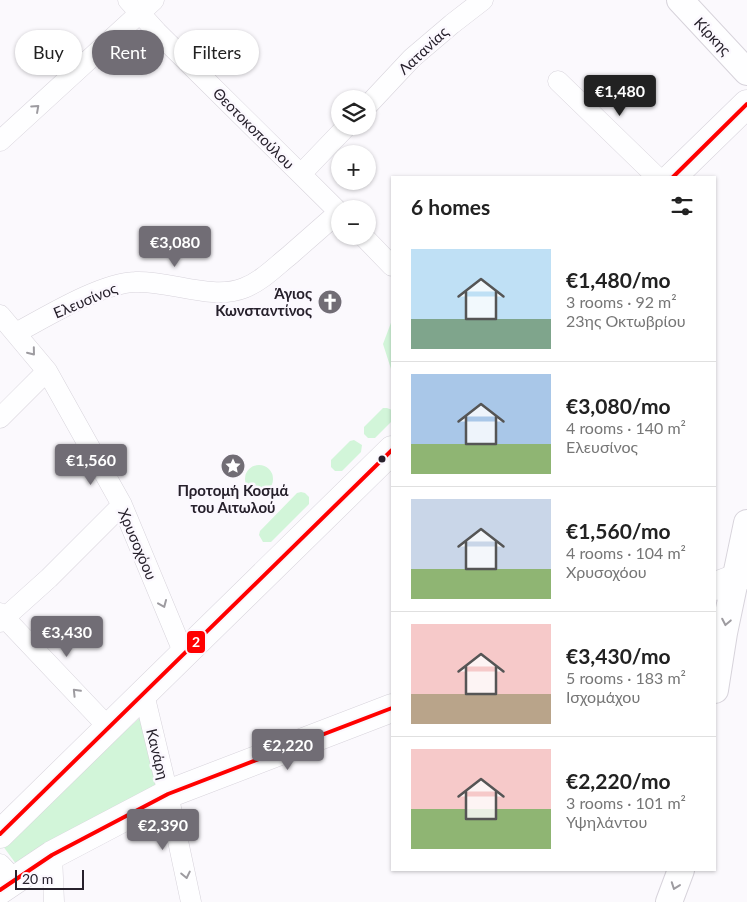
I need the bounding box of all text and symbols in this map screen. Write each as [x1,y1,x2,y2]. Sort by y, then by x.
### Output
street label: Κίρκης [691,13,735,59]
street label: Λατανίας [394,22,452,78]
chip: Buy [15,30,82,75]
chip: Rent [92,30,164,75]
chip: Filters [174,30,259,75]
pin: €1,480 [579,74,661,117]
text: €1,480 [595,81,645,100]
street label: Θεοτοκοπούλου [210,84,298,172]
map controls [331,90,376,245]
button: layers [331,90,376,135]
one-way arrow [30,105,39,114]
button: + [331,145,376,190]
icon: filters [668,192,696,220]
text: 6 homes [411,194,490,219]
button: − [331,200,376,245]
pin: €3,080 [134,226,216,268]
text: €3,080 [150,232,200,251]
text: €1,480/mo [566,267,671,292]
icon: home [451,269,511,329]
street label: Ελευσίνος [50,279,120,321]
place label: Άγιος Κωνσταντίνος [215,284,312,319]
church icon: Άγιος Κωνσταντίνος [317,289,343,315]
text: 3 rooms · 92 m² [566,292,677,311]
text: 23ης Οκτωβρίου [566,311,686,330]
one-way arrow [26,346,34,355]
text: €3,080/mo [566,393,671,418]
icon: home [451,394,511,454]
text: 4 rooms · 140 m² [566,418,686,437]
text: Ελευσίνος [566,437,638,456]
pin: €1,560 [50,444,132,486]
text: €1,560 [66,450,116,469]
place icon: Προτομή Κοσμά του Αιτωλού [220,453,246,479]
unlabelled marker [377,454,387,464]
place label: Προτομή Κοσμά του Αιτωλού [177,481,289,516]
street label: Χρυσοχόου [115,506,161,582]
text: €1,560/mo [566,518,671,543]
icon: home [451,519,511,579]
text: 4 rooms · 104 m² [566,543,686,562]
text: Χρυσοχόου [566,562,647,581]
one-way arrow [157,599,168,608]
pin: €3,430 [26,616,108,658]
one-way arrow [722,618,732,627]
text: €3,430 [42,622,92,641]
line badge: 2 [186,630,206,654]
text: 2 [192,633,200,650]
text: €3,430/mo [566,643,671,668]
icon: home [451,644,511,704]
text: 5 rooms · 183 m² [566,668,686,687]
text: Ισχομάχου [566,687,640,706]
one-way arrow [73,689,82,698]
street label: Κανάρη [143,727,173,781]
pin: €2,220 [247,728,329,771]
text: €2,220 [263,735,313,754]
text: €2,220/mo [566,768,671,793]
icon: home [451,769,511,829]
text: 3 rooms · 101 m² [566,793,686,812]
pin: €2,390 [122,808,204,851]
text: Υψηλάντου [566,812,647,831]
text: €2,390 [138,815,188,834]
scale bar [15,867,84,890]
text: 20 m [22,870,53,887]
one-way arrow [180,871,190,880]
one-way arrow [671,881,681,890]

